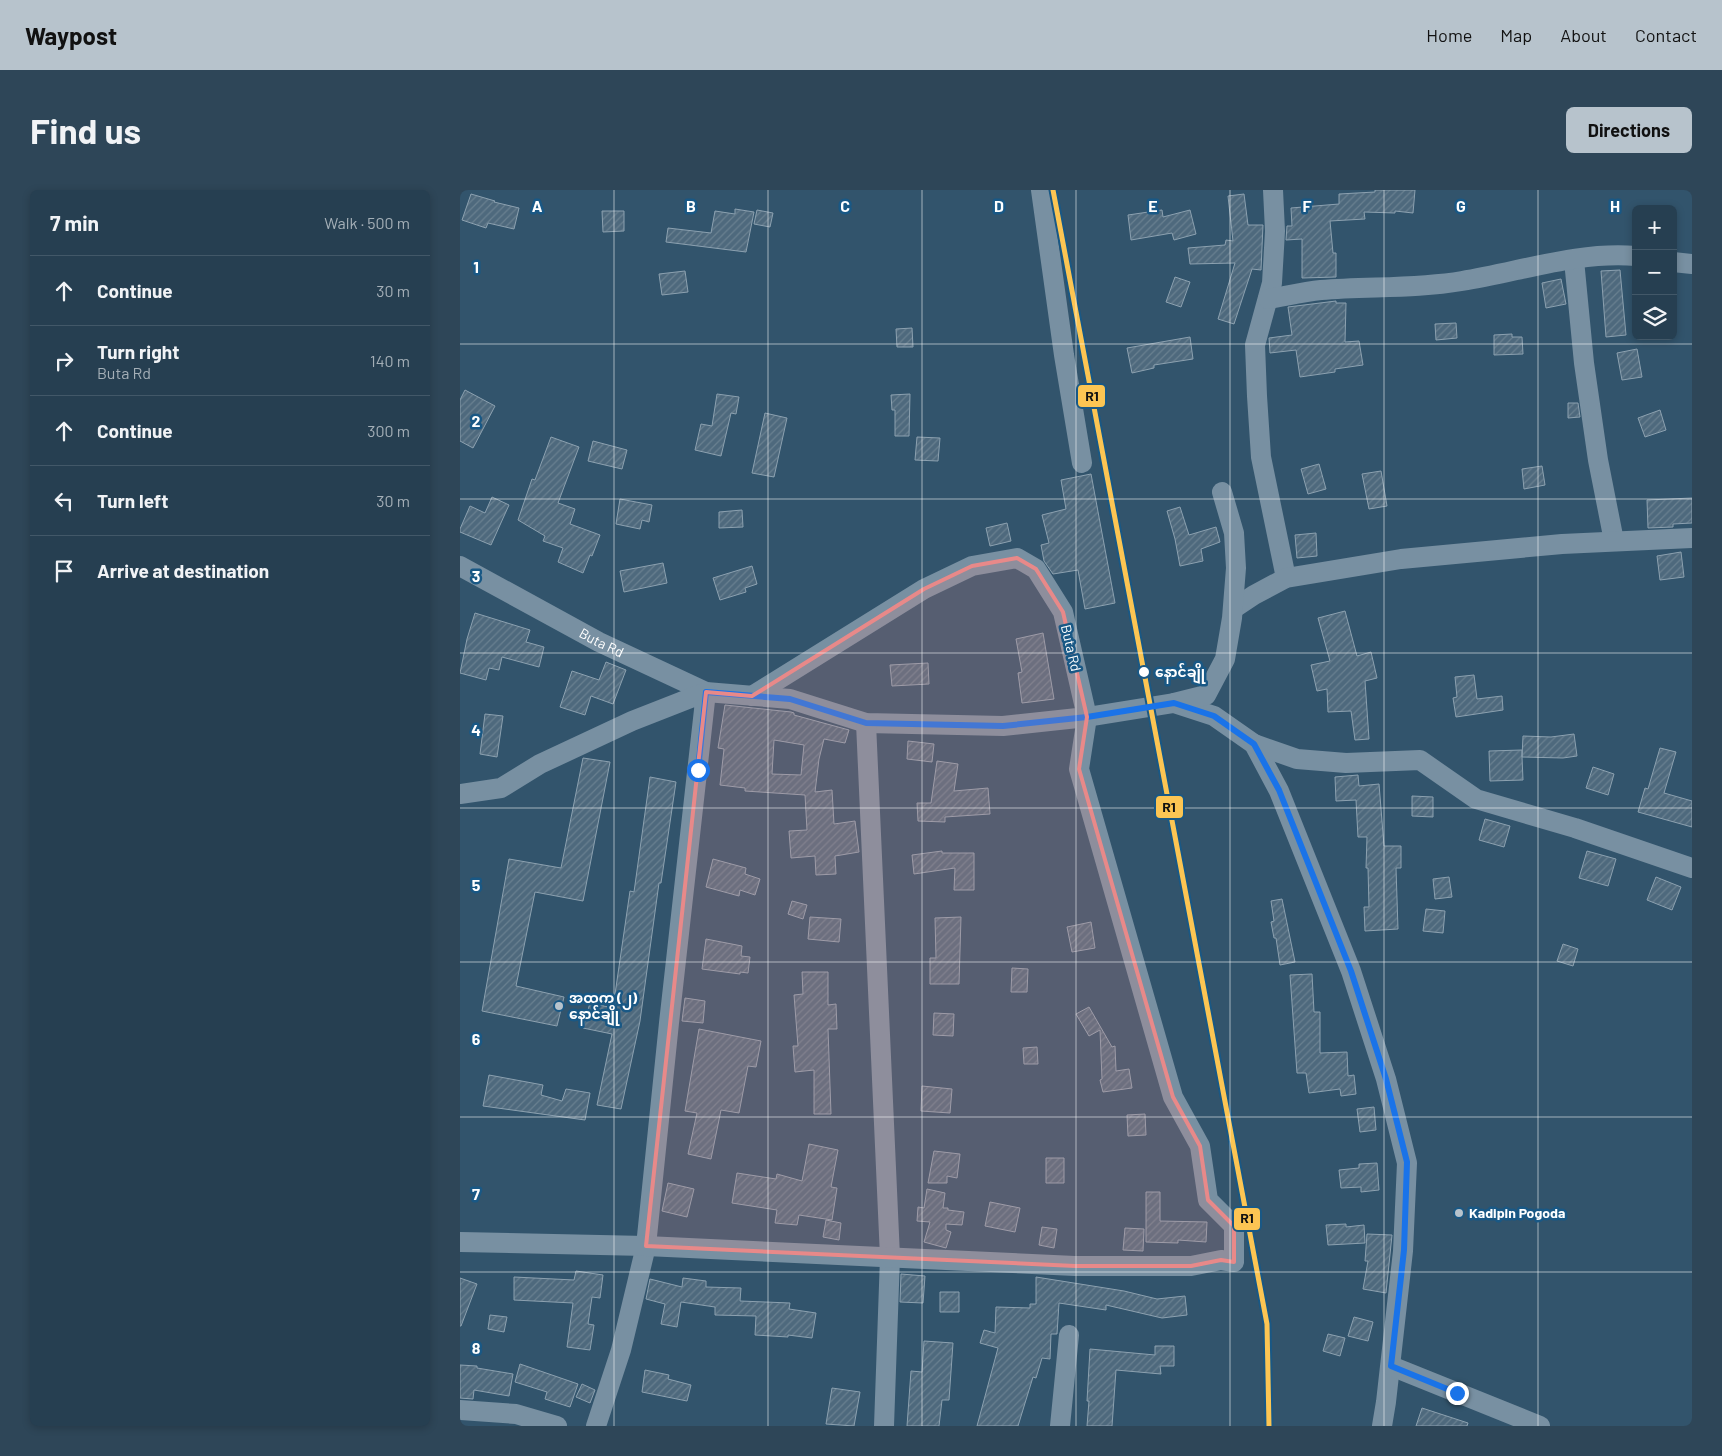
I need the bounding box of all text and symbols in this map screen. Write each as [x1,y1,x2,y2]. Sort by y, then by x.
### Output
text: Waypost [25,21,117,50]
text: Home [1426,24,1472,46]
text: Map [1500,24,1532,46]
text: About [1560,24,1607,46]
text: Contact [1635,24,1697,46]
button: Directions [1566,107,1692,153]
text: Find us [30,109,141,151]
text: A [532,196,543,215]
text: B [686,196,696,215]
text: C [840,196,850,215]
text: D [994,196,1004,215]
text: E [1148,196,1158,215]
text: F [1303,196,1312,215]
text: G [1456,196,1466,215]
text: H [1610,196,1620,215]
map controls [1632,205,1677,340]
button: + [1632,205,1677,250]
text: 7 min [50,210,99,235]
text: Walk · 500 m [324,213,410,232]
button: − [1632,250,1677,295]
text: 1 [473,257,479,276]
icon: ahead [50,277,78,305]
text: Continue [97,279,173,302]
text: 30 m [376,281,410,300]
button: layers [1632,295,1677,340]
text: Turn right [97,340,179,363]
icon: right [50,347,78,375]
text: 140 m [370,351,410,370]
text: Buta Rd [97,363,151,382]
line badge: R1 [1077,384,1106,408]
text: R1 [1085,387,1099,404]
text: 2 [472,411,481,430]
icon: ahead [50,417,78,445]
text: Continue [97,419,173,442]
text: 300 m [367,421,410,440]
icon: left [50,487,78,515]
text: Turn left [97,489,168,512]
text: 30 m [376,491,410,510]
icon: arrive [50,557,78,585]
text: Arrive at destination [97,559,269,582]
text: 3 [472,566,480,585]
street label: Buta Rd [1058,623,1085,673]
street label: Buta Rd [577,624,627,660]
place label: နောင်ချို [1155,662,1206,684]
marker: နောင်ချို [1137,665,1151,679]
text: 4 [471,720,481,739]
route start [687,759,710,782]
line badge: R1 [1155,795,1184,819]
text: R1 [1162,798,1176,815]
text: 5 [472,875,481,894]
place label: အထက (၂) နောင်ချို [569,989,637,1026]
marker: အထက (၂) နောင်ချို [553,1000,565,1012]
text: 6 [472,1029,481,1048]
text: 7 [472,1184,480,1203]
place label: Kadipin Pogoda [1469,1204,1565,1221]
line badge: R1 [1233,1207,1261,1231]
marker: Kadipin Pogoda [1453,1207,1465,1219]
text: R1 [1240,1209,1254,1226]
text: 8 [472,1338,481,1357]
route end [1446,1382,1469,1405]

